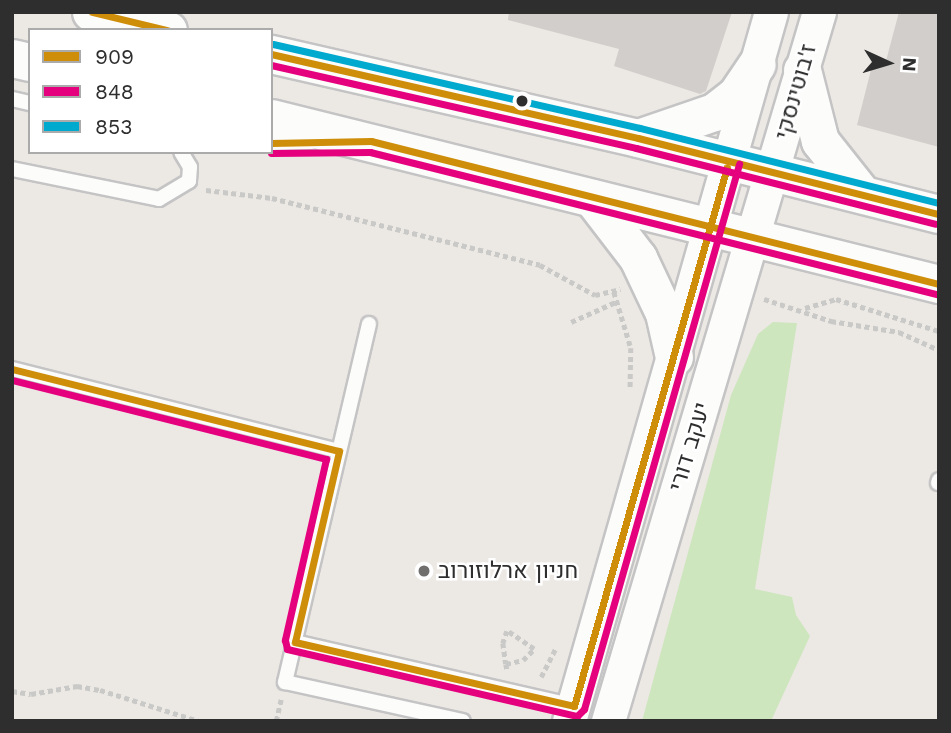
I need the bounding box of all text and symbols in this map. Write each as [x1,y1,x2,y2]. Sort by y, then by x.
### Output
legend [28,28,273,154]
north arrow [853,28,923,98]
street label: ז'בוטינסקי [769,41,823,143]
text: 909 [95,44,134,69]
text: N [897,57,921,72]
text: 848 [95,79,134,104]
unlabelled marker [515,94,529,108]
text: 853 [95,114,132,139]
street label: יעקב דורי [663,399,717,495]
place label: חניון ארלוזורוב [438,557,578,585]
marker: חניון ארלוזורוב [416,563,432,579]

